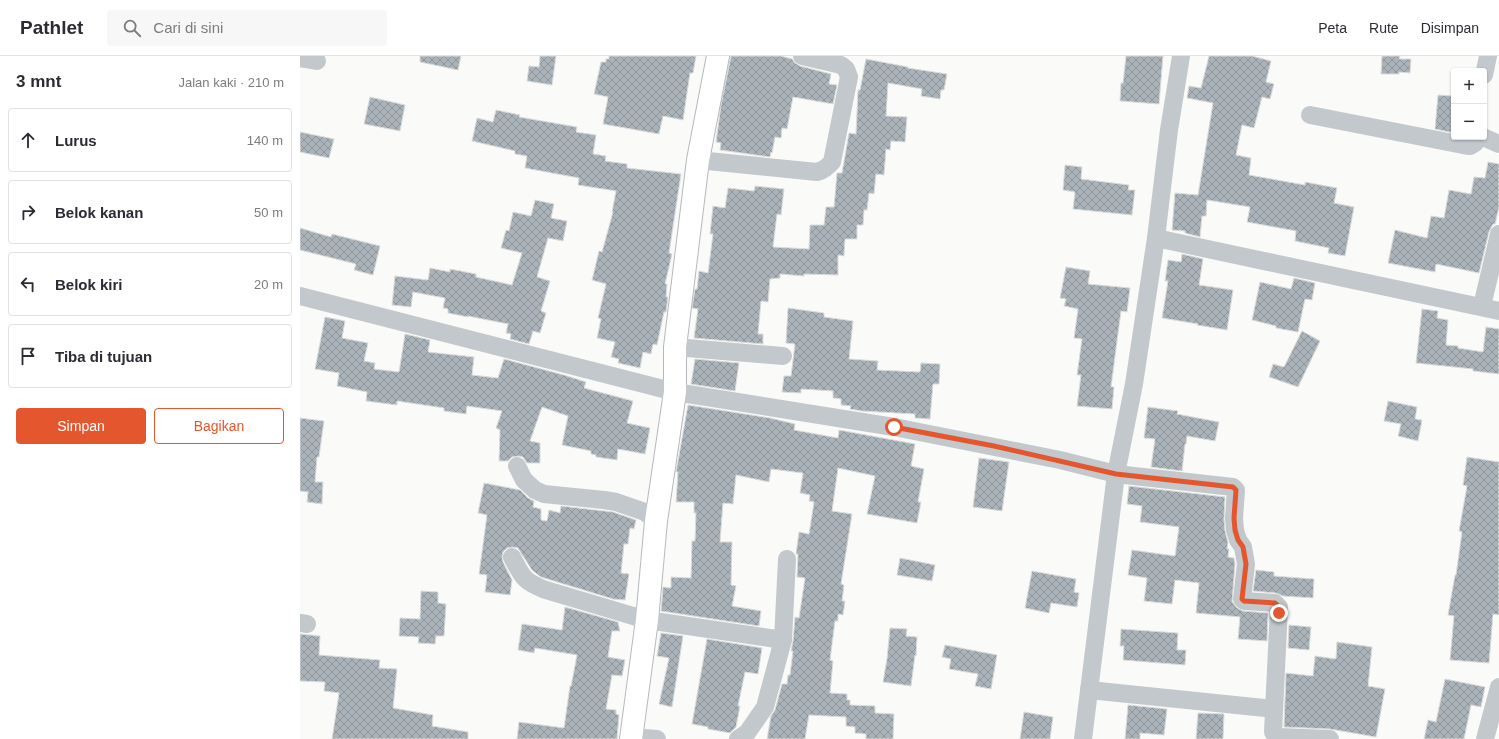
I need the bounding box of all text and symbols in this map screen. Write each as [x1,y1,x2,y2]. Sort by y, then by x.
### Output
search box [107,10,387,46]
text: Pathlet [20,17,83,38]
icon: search [121,17,143,39]
text: Cari di sini [153,19,223,36]
text: Peta [1318,20,1347,36]
text: Rute [1369,20,1399,36]
text: Disimpan [1421,20,1479,36]
map controls [1451,68,1487,140]
button: + [1451,68,1487,104]
text: 3 mnt [16,72,61,91]
text: Jalan kaki · 210 m [179,75,284,90]
button: − [1451,104,1487,140]
icon: ahead [17,129,39,151]
text: Lurus [55,132,97,149]
text: 140 m [247,133,283,148]
icon: right [17,201,39,223]
text: Belok kanan [55,204,143,221]
text: 50 m [254,205,283,220]
icon: left [17,273,39,295]
text: Belok kiri [55,276,123,293]
text: 20 m [254,277,283,292]
icon: arrive [17,345,39,367]
text: Tiba di tujuan [55,348,152,365]
button: Simpan [16,408,146,444]
button: Bagikan [154,408,284,444]
route start [885,418,903,436]
route end [1270,604,1288,622]

